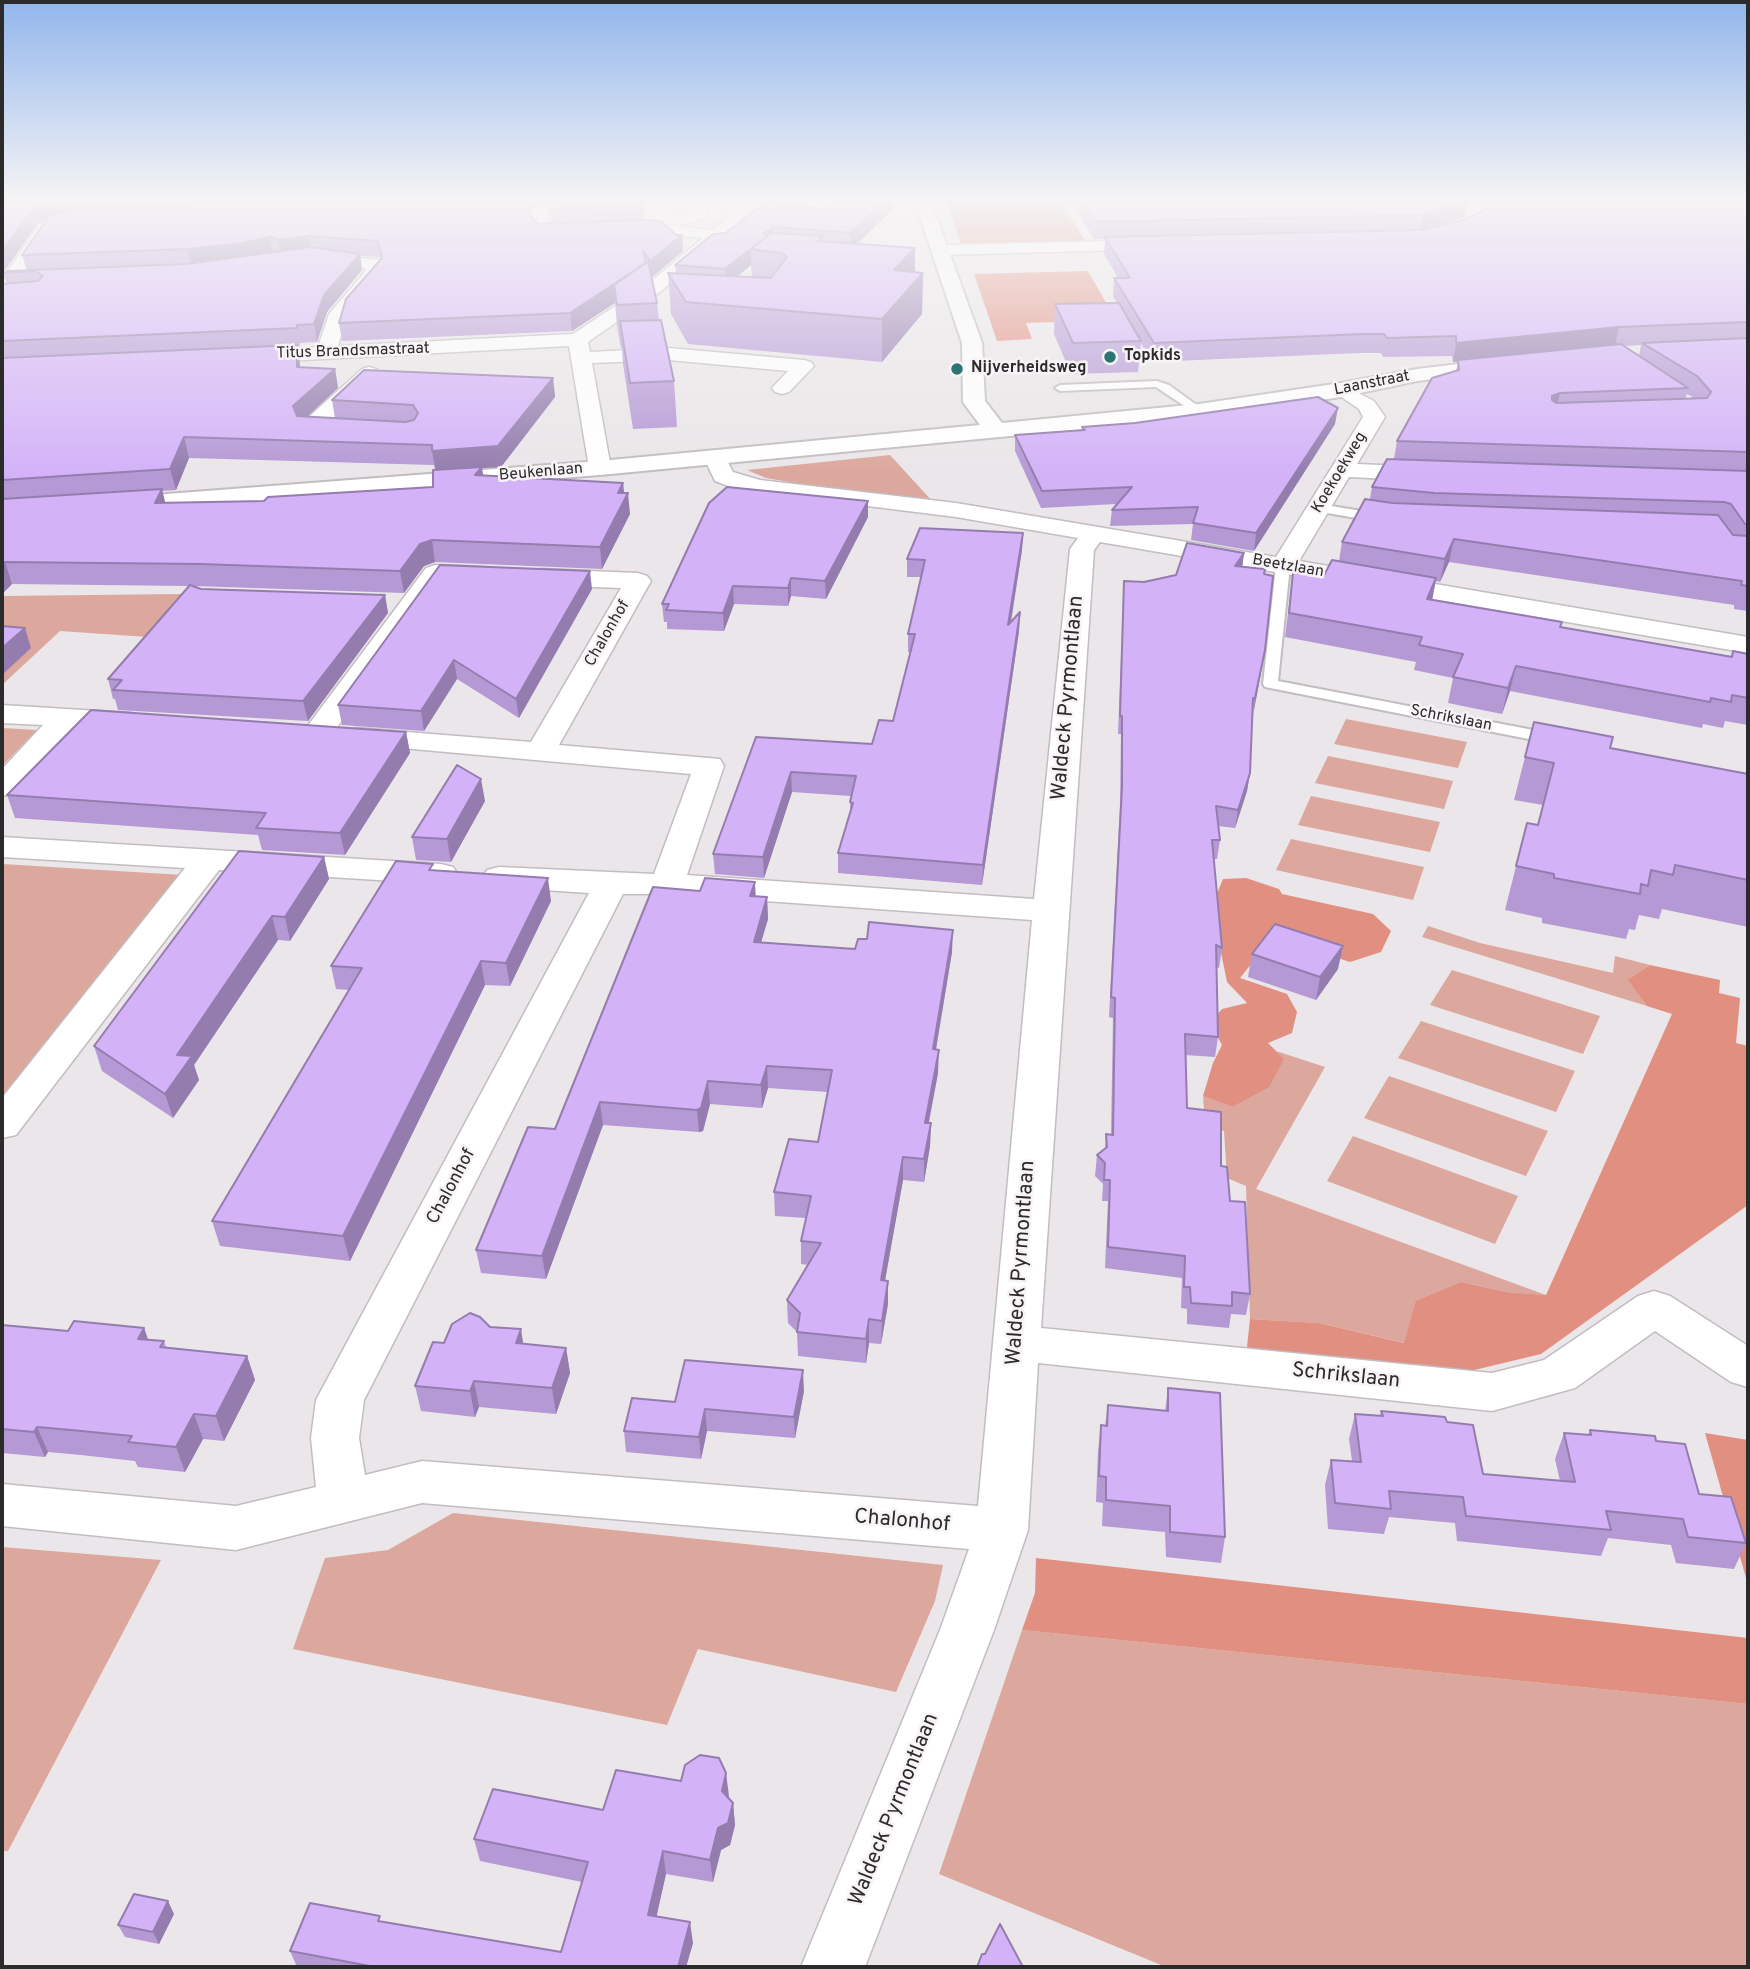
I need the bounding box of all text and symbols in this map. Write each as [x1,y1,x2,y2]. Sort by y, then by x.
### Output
street label: Titus Brandsmastraat [276,340,430,364]
place label: Topkids [1124,347,1181,367]
marker: Topkids [1102,349,1118,365]
place label: Nijverheidsweg [971,359,1086,379]
marker: Nijverheidsweg [949,361,965,377]
street label: Laanstraat [1333,367,1411,401]
street label: Koekoekweg [1308,429,1372,517]
street label: Beukenlaan [498,460,584,486]
street label: Beetzlaan [1251,551,1325,583]
street label: Waldeck Pyrmontlaan [1047,595,1091,801]
street label: Chalonhof [581,597,635,671]
street label: Schrikslaan [1409,702,1493,736]
street label: Chalonhof [423,1146,481,1228]
street label: Waldeck Pyrmontlaan [1002,1160,1042,1366]
street label: Schrikslaan [1291,1359,1401,1395]
street label: Chalonhof [853,1505,951,1539]
street label: Waldeck Pyrmontlaan [845,1710,945,1910]

